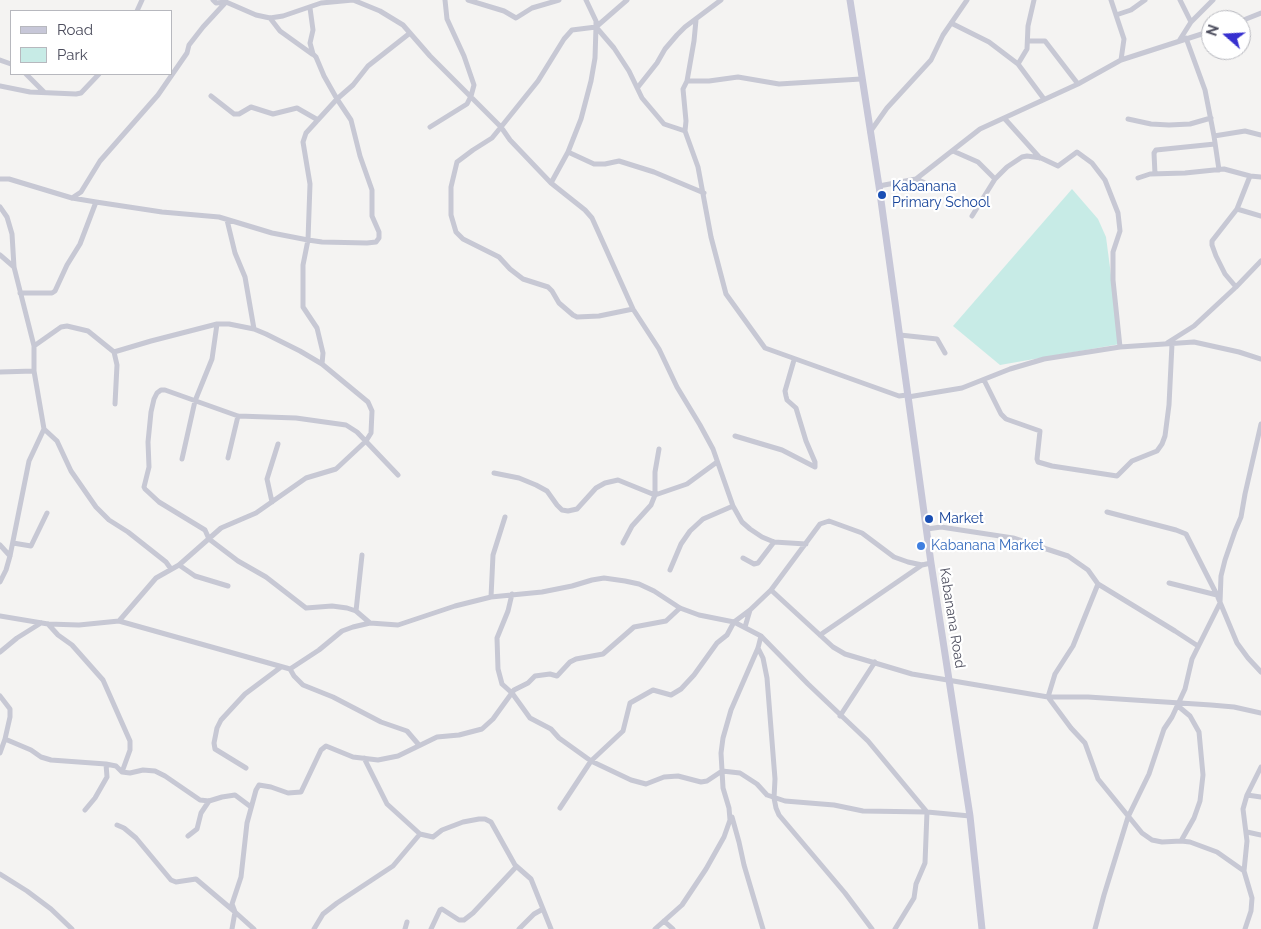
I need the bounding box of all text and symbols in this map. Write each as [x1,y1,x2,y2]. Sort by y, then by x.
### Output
legend [10,10,172,75]
north arrow [1201,10,1251,60]
text: Road [57,21,93,39]
text: N [1203,23,1222,38]
text: Park [57,46,88,64]
place label: Kabanana Primary School [892,179,990,212]
marker: Kabanana Primary School [876,189,888,201]
place label: Market [939,511,984,527]
marker: Market [923,513,935,525]
place label: Kabanana Market [931,538,1044,554]
marker: Kabanana Market [915,540,927,552]
street label: Kabanana Road [936,566,968,670]

